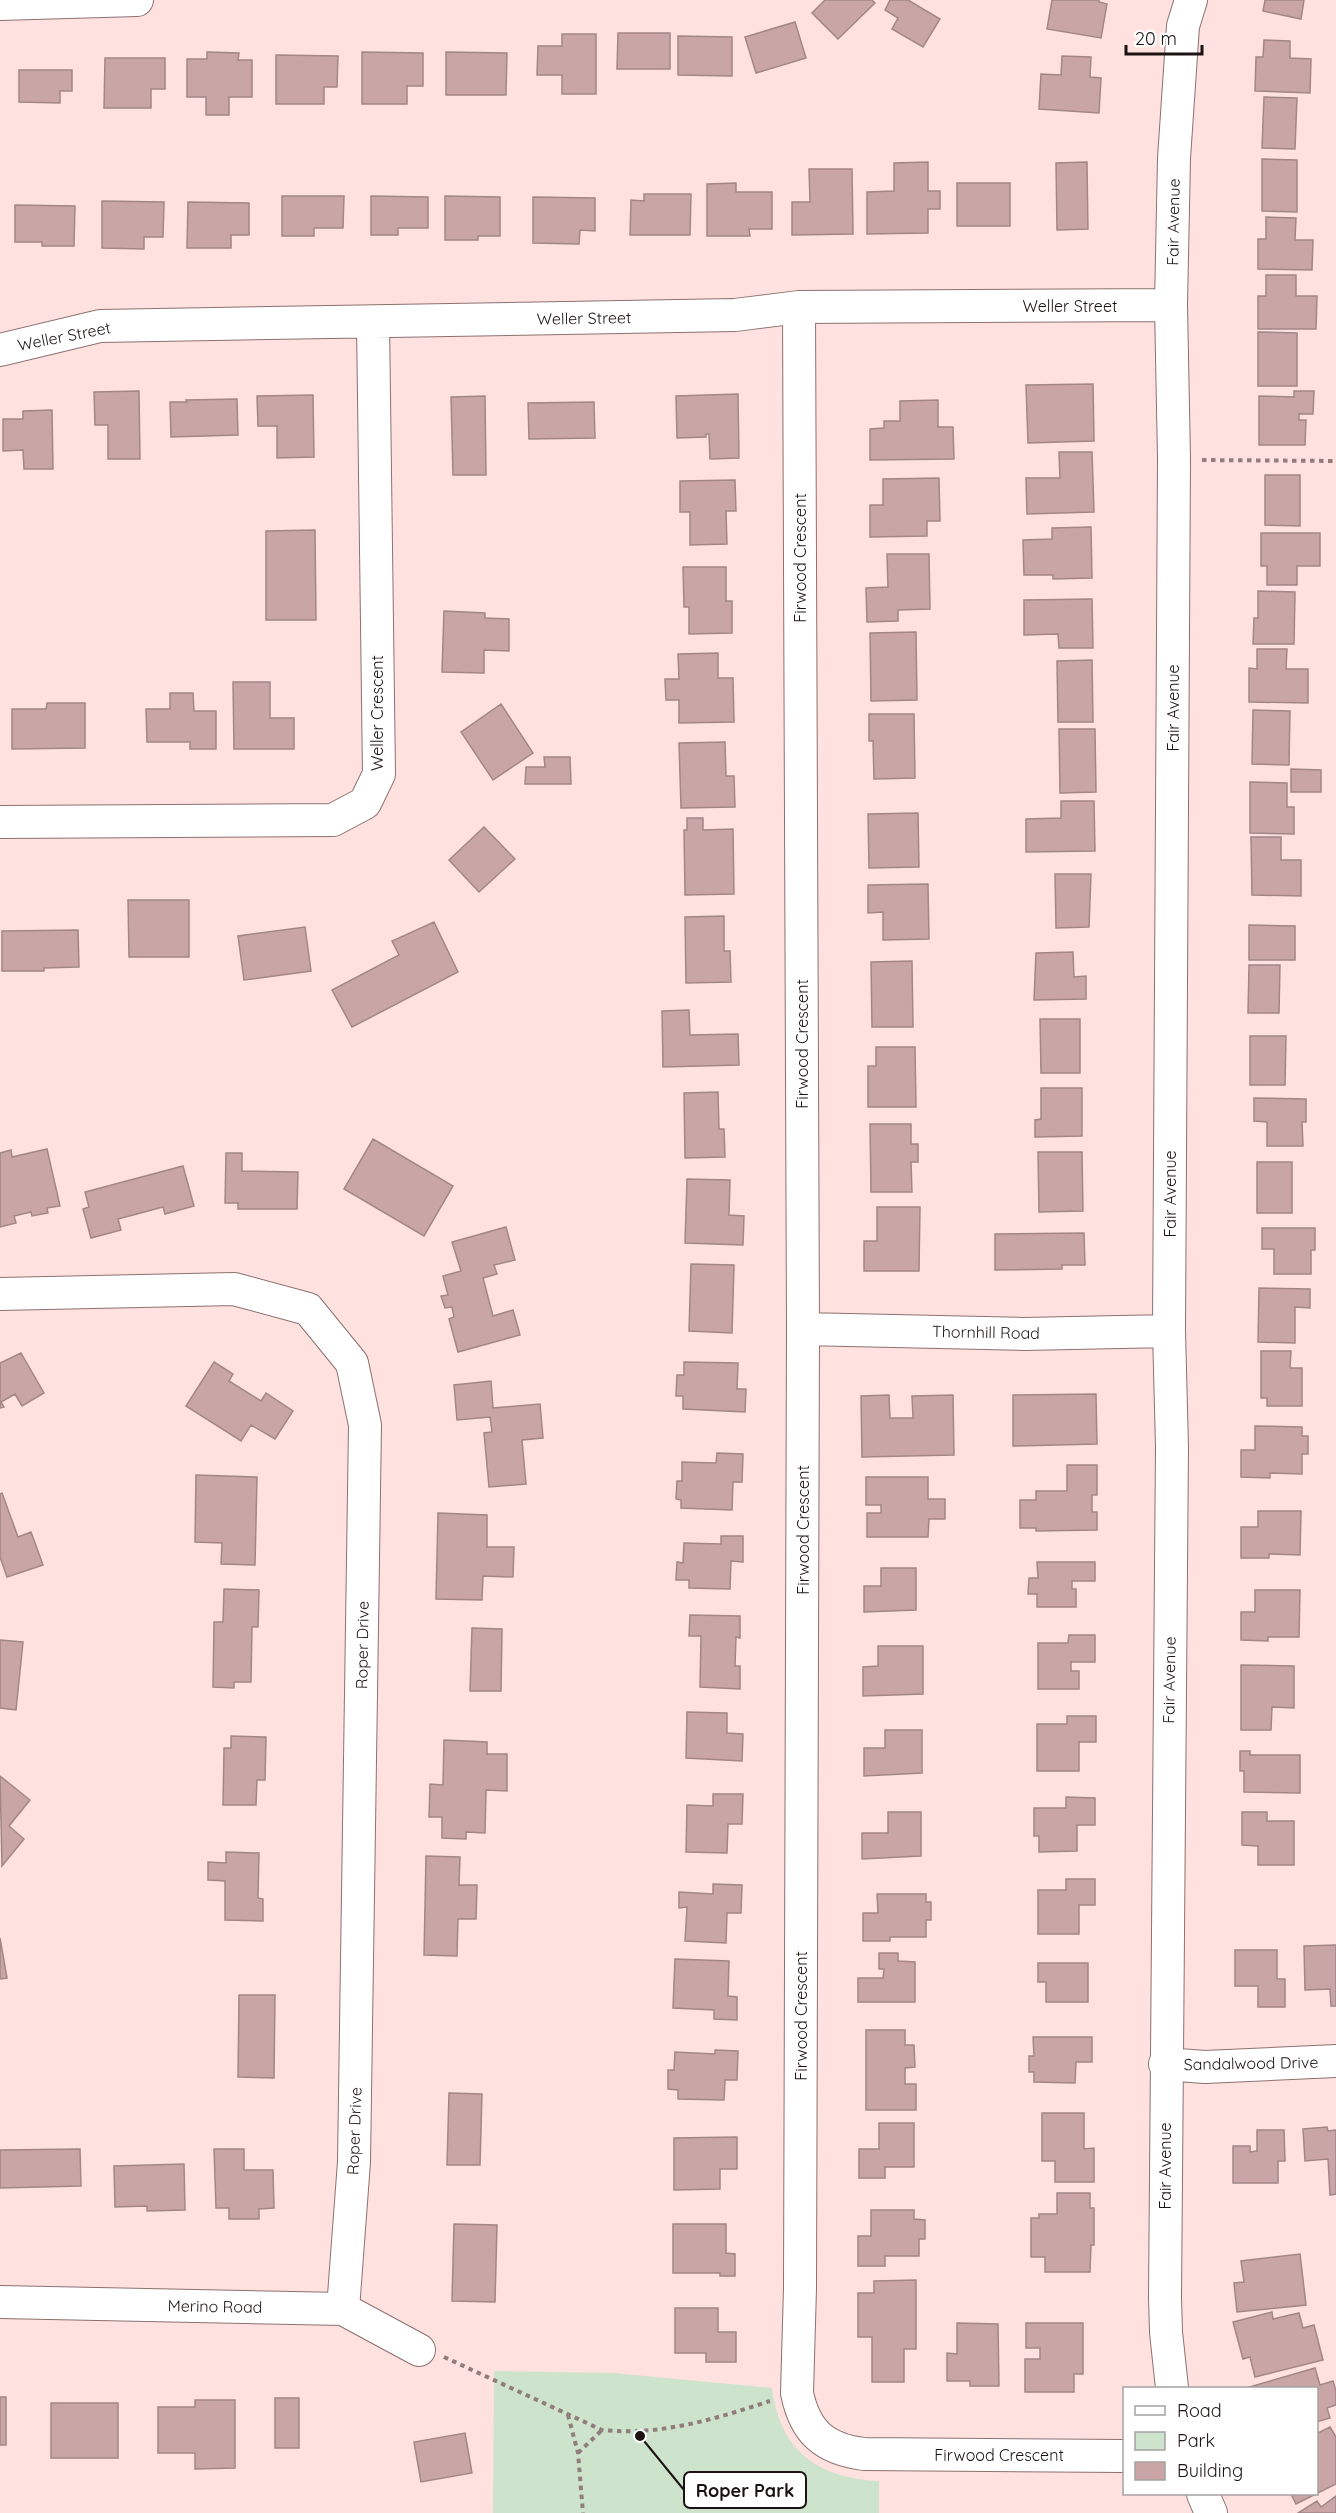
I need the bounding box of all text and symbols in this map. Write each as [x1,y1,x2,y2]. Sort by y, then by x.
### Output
scale bar [1126,18,1202,56]
text: 20 m [1135,27,1177,50]
street label: Fair Avenue [1162,178,1184,266]
street label: Weller Street [1023,296,1117,316]
street label: Weller Street [536,307,632,329]
street label: Weller Street [16,317,112,355]
street label: Firwood Crescent [790,493,810,623]
street label: Weller Crescent [367,655,387,771]
street label: Fair Avenue [1163,664,1183,752]
street label: Firwood Crescent [792,979,812,1109]
street label: Fair Avenue [1160,1150,1180,1238]
street label: Thornhill Road [932,1321,1040,1343]
street label: Firwood Crescent [793,1465,813,1595]
street label: Roper Drive [351,1601,373,1689]
street label: Fair Avenue [1158,1636,1180,1724]
street label: Firwood Crescent [791,1951,811,2081]
street label: Sandalwood Drive [1183,2052,1319,2074]
street label: Roper Drive [342,2087,366,2175]
street label: Fair Avenue [1155,2122,1175,2210]
street label: Merino Road [167,2295,263,2317]
legend [1123,2387,1318,2495]
text: Road [1177,2399,1222,2422]
text: Park [1177,2429,1215,2452]
street label: Firwood Crescent [934,2445,1064,2465]
text: Building [1177,2459,1243,2482]
callout: Roper Park [684,2472,806,2508]
text: Roper Park [696,2479,794,2502]

